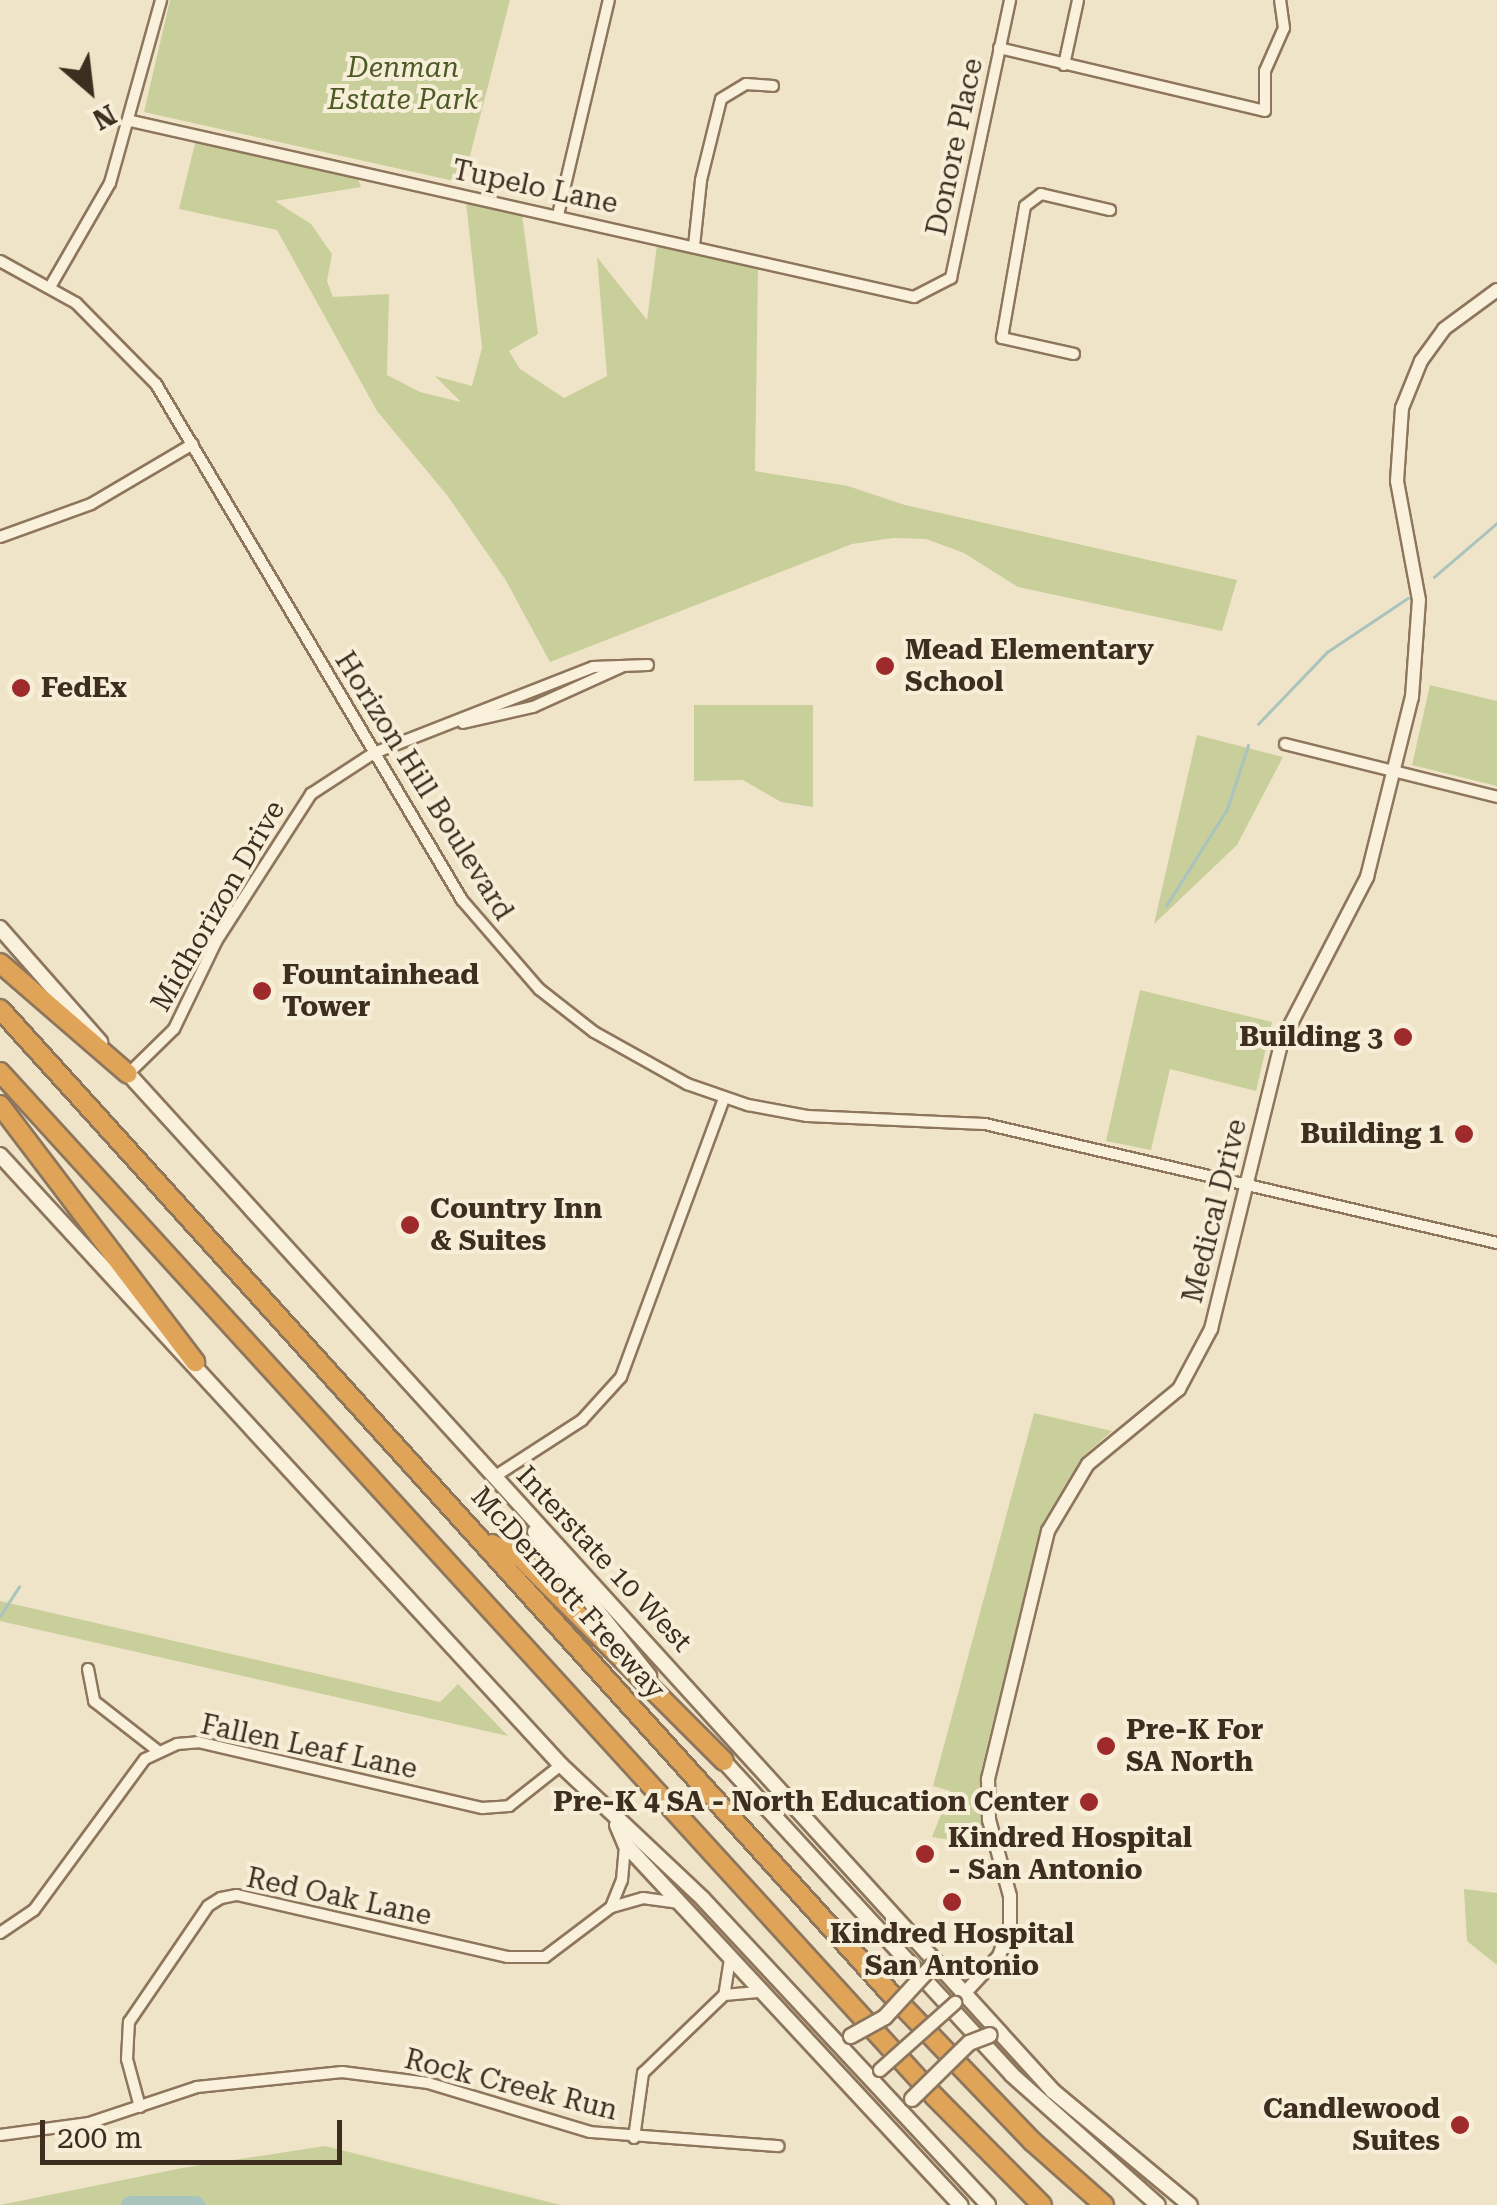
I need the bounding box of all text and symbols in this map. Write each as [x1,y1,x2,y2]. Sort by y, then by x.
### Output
north arrow [40,40,140,140]
park label: Denman Estate Park [328,51,478,117]
street label: Donore Place [920,55,990,239]
text: N [87,97,122,137]
street label: Tupelo Lane [449,153,621,221]
place label: Mead Elementary School [905,633,1154,699]
street label: Horizon Hill Boulevard [328,646,520,926]
marker: Mead Elementary School [874,655,896,677]
place label: FedEx [41,671,127,705]
marker: FedEx [10,677,32,699]
street label: Midhorizon Drive [144,795,292,1017]
place label: Fountainhead Tower [282,958,479,1024]
marker: Fountainhead Tower [251,980,273,1002]
place label: Building 3 [1239,1020,1383,1054]
marker: Building 3 [1392,1026,1414,1048]
street label: Medical Drive [1176,1116,1254,1306]
place label: Building 1 [1300,1117,1444,1151]
marker: Building 1 [1453,1123,1475,1145]
place label: Country Inn & Suites [430,1192,602,1258]
marker: Country Inn & Suites [399,1214,421,1236]
street label: Interstate 10 West [509,1459,699,1659]
street label: McDermott Freeway [464,1480,672,1706]
street label: Fallen Leaf Lane [198,1708,420,1786]
place label: Pre-K For SA North [1126,1713,1263,1779]
marker: Pre-K For SA North [1095,1735,1117,1757]
place label: Pre-K 4 SA - North Education Center [553,1785,1069,1819]
marker: Pre-K 4 SA - North Education Center [1078,1791,1100,1813]
place label: Kindred Hospital - San Antonio [948,1821,1192,1887]
marker: Kindred Hospital - San Antonio [912,1841,938,1867]
street label: Red Oak Lane [244,1861,434,1933]
marker: Kindred Hospital San Antonio [941,1891,963,1913]
place label: Kindred Hospital San Antonio [830,1917,1074,1983]
street label: Rock Creek Run [401,2042,621,2128]
place label: Candlewood Suites [1263,2092,1440,2158]
scale bar [45,2100,348,2162]
marker: Candlewood Suites [1449,2114,1471,2136]
text: 200 m [57,2120,142,2155]

